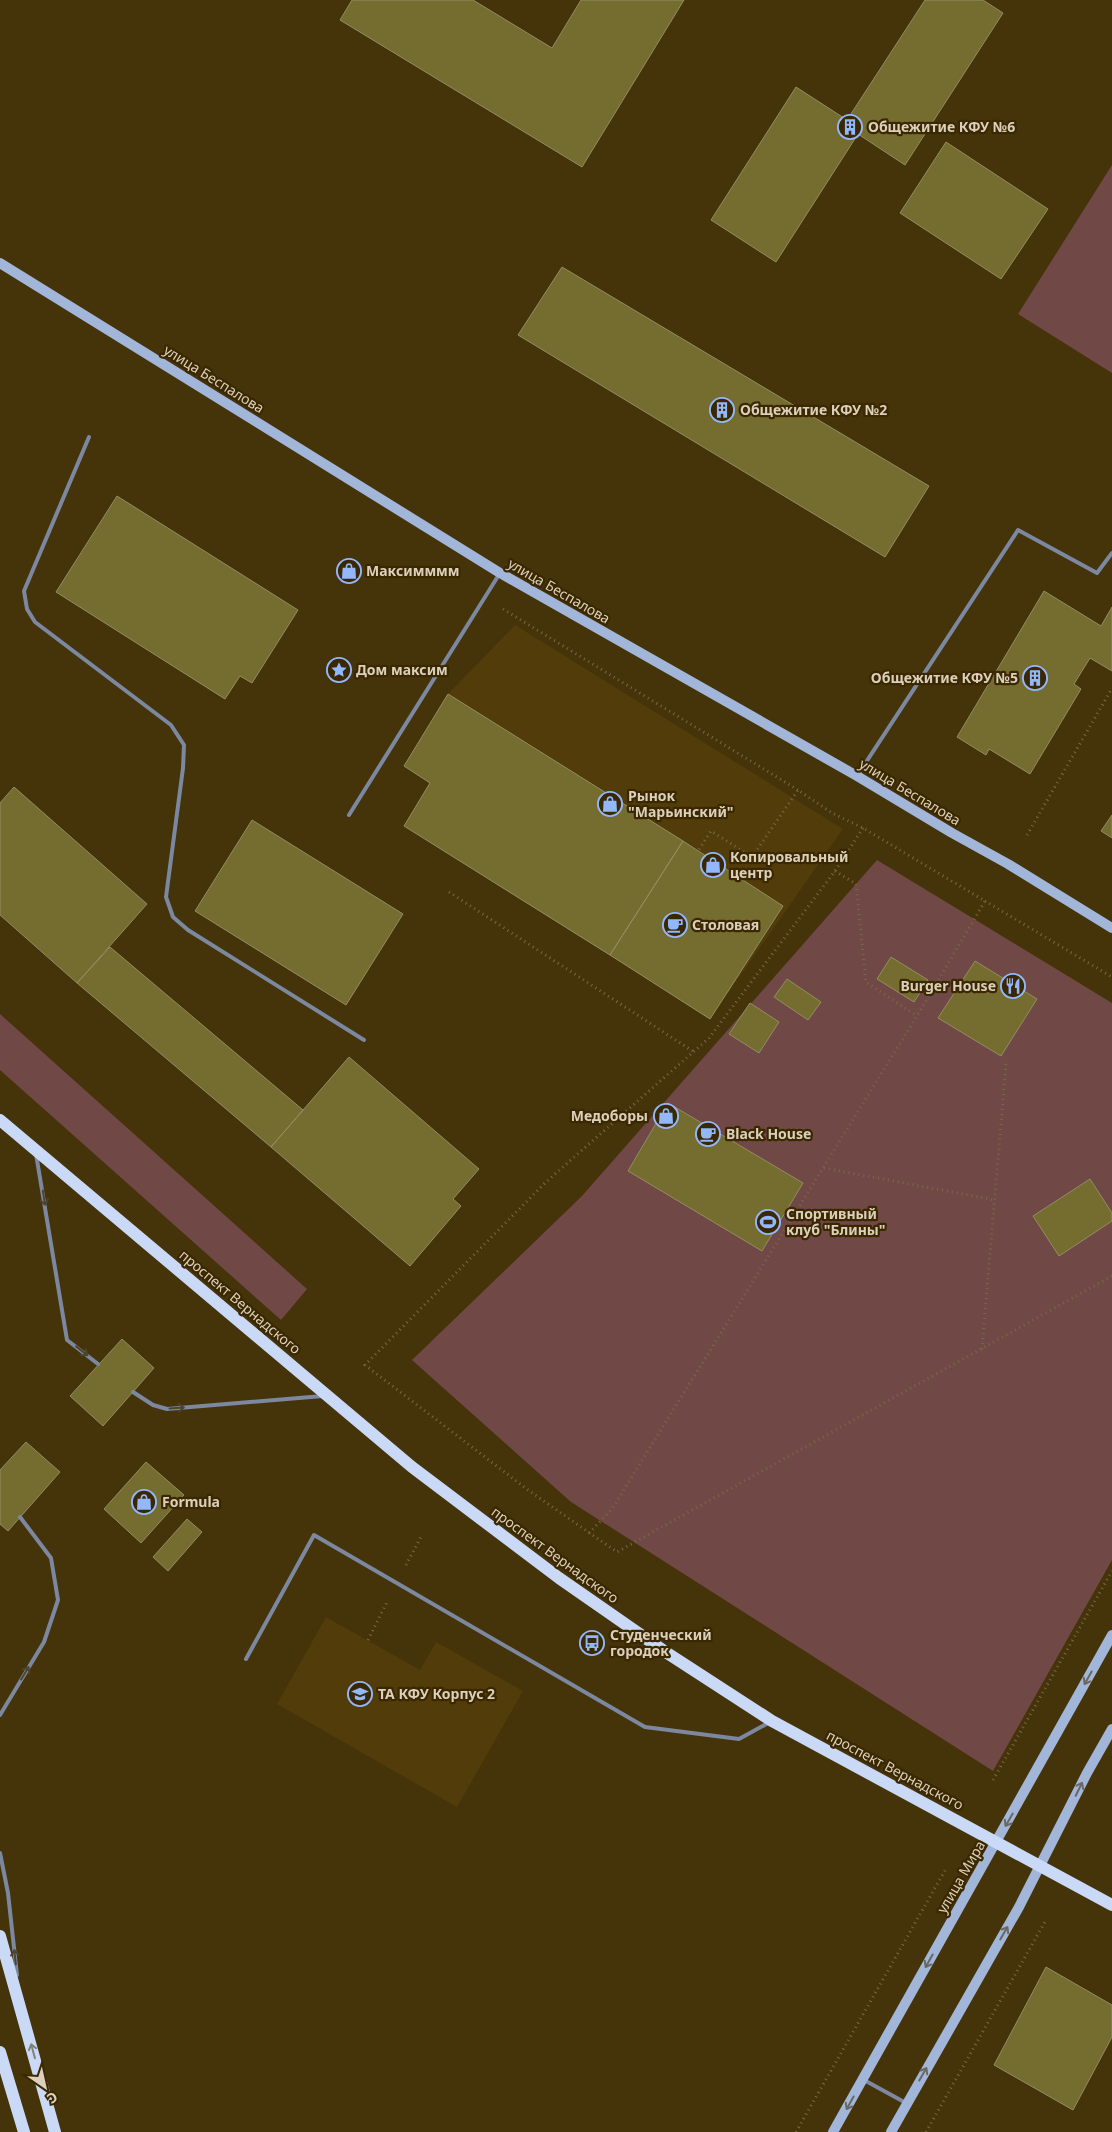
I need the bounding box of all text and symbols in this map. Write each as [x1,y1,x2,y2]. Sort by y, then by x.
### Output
building icon: Общежитие КФУ №6 [837,114,863,140]
place label: Общежитие КФУ №6 [868,117,1015,136]
street label: улица Беспалова [160,340,268,417]
building icon: Общежитие КФУ №2 [709,397,735,423]
place label: Общежитие КФУ №2 [740,400,887,419]
street label: улица Беспалова [505,554,614,628]
shop icon: Максимммм [336,558,362,584]
place label: Максимммм [366,561,460,580]
place icon: Дом максим [326,657,352,683]
place label: Дом максим [356,660,448,679]
building icon: Общежитие КФУ №5 [1022,665,1048,691]
place label: Общежитие КФУ №5 [871,668,1018,687]
street label: улица Беспалова [856,754,964,829]
place label: Рынок "Марьинский" [628,786,734,821]
shop icon: Рынок "Марьинский" [597,791,623,817]
place label: Копировальный центр [730,847,849,882]
shop icon: Копировальный центр [700,852,726,878]
cafe icon: Столовая [662,912,688,938]
place label: Столовая [692,915,759,934]
restaurant icon: Burger House [1000,973,1026,999]
place label: Burger House [900,976,996,995]
shop icon: Медоборы [653,1103,679,1129]
place label: Медоборы [571,1106,648,1125]
cafe icon: Black House [695,1121,721,1147]
place label: Black House [726,1124,811,1143]
one-way arrow [39,1190,49,1206]
place label: Спортивный клуб "Блины" [786,1204,886,1239]
sports icon: Спортивный клуб "Блины" [755,1209,781,1235]
street label: проспект Вернадского [176,1245,305,1358]
one-way arrow [75,1346,88,1357]
one-way arrow [169,1404,185,1413]
shop icon: Formula [131,1489,157,1515]
place label: Formula [162,1492,220,1511]
street label: проспект Вернадского [488,1502,623,1607]
place label: Студенческий городок [610,1625,712,1660]
bus stop icon: Студенческий городок [579,1630,605,1656]
one-way arrow [21,1666,31,1680]
one-way arrow [1083,1670,1093,1685]
school or university icon: ТА КФУ Корпус 2 [347,1681,373,1707]
place label: ТА КФУ Корпус 2 [378,1684,495,1703]
street label: проспект Вернадского [823,1725,967,1814]
one-way arrow [1074,1782,1084,1797]
one-way arrow [1004,1812,1014,1827]
street label: улица Мира [932,1837,989,1917]
one-way arrow [999,1927,1009,1941]
one-way arrow [10,1949,20,1965]
one-way arrow [924,1954,934,1969]
one-way arrow [28,2044,37,2060]
north arrow [20,2062,70,2112]
one-way arrow [918,2067,928,2082]
text: С [43,2088,62,2109]
one-way arrow [844,2095,854,2110]

